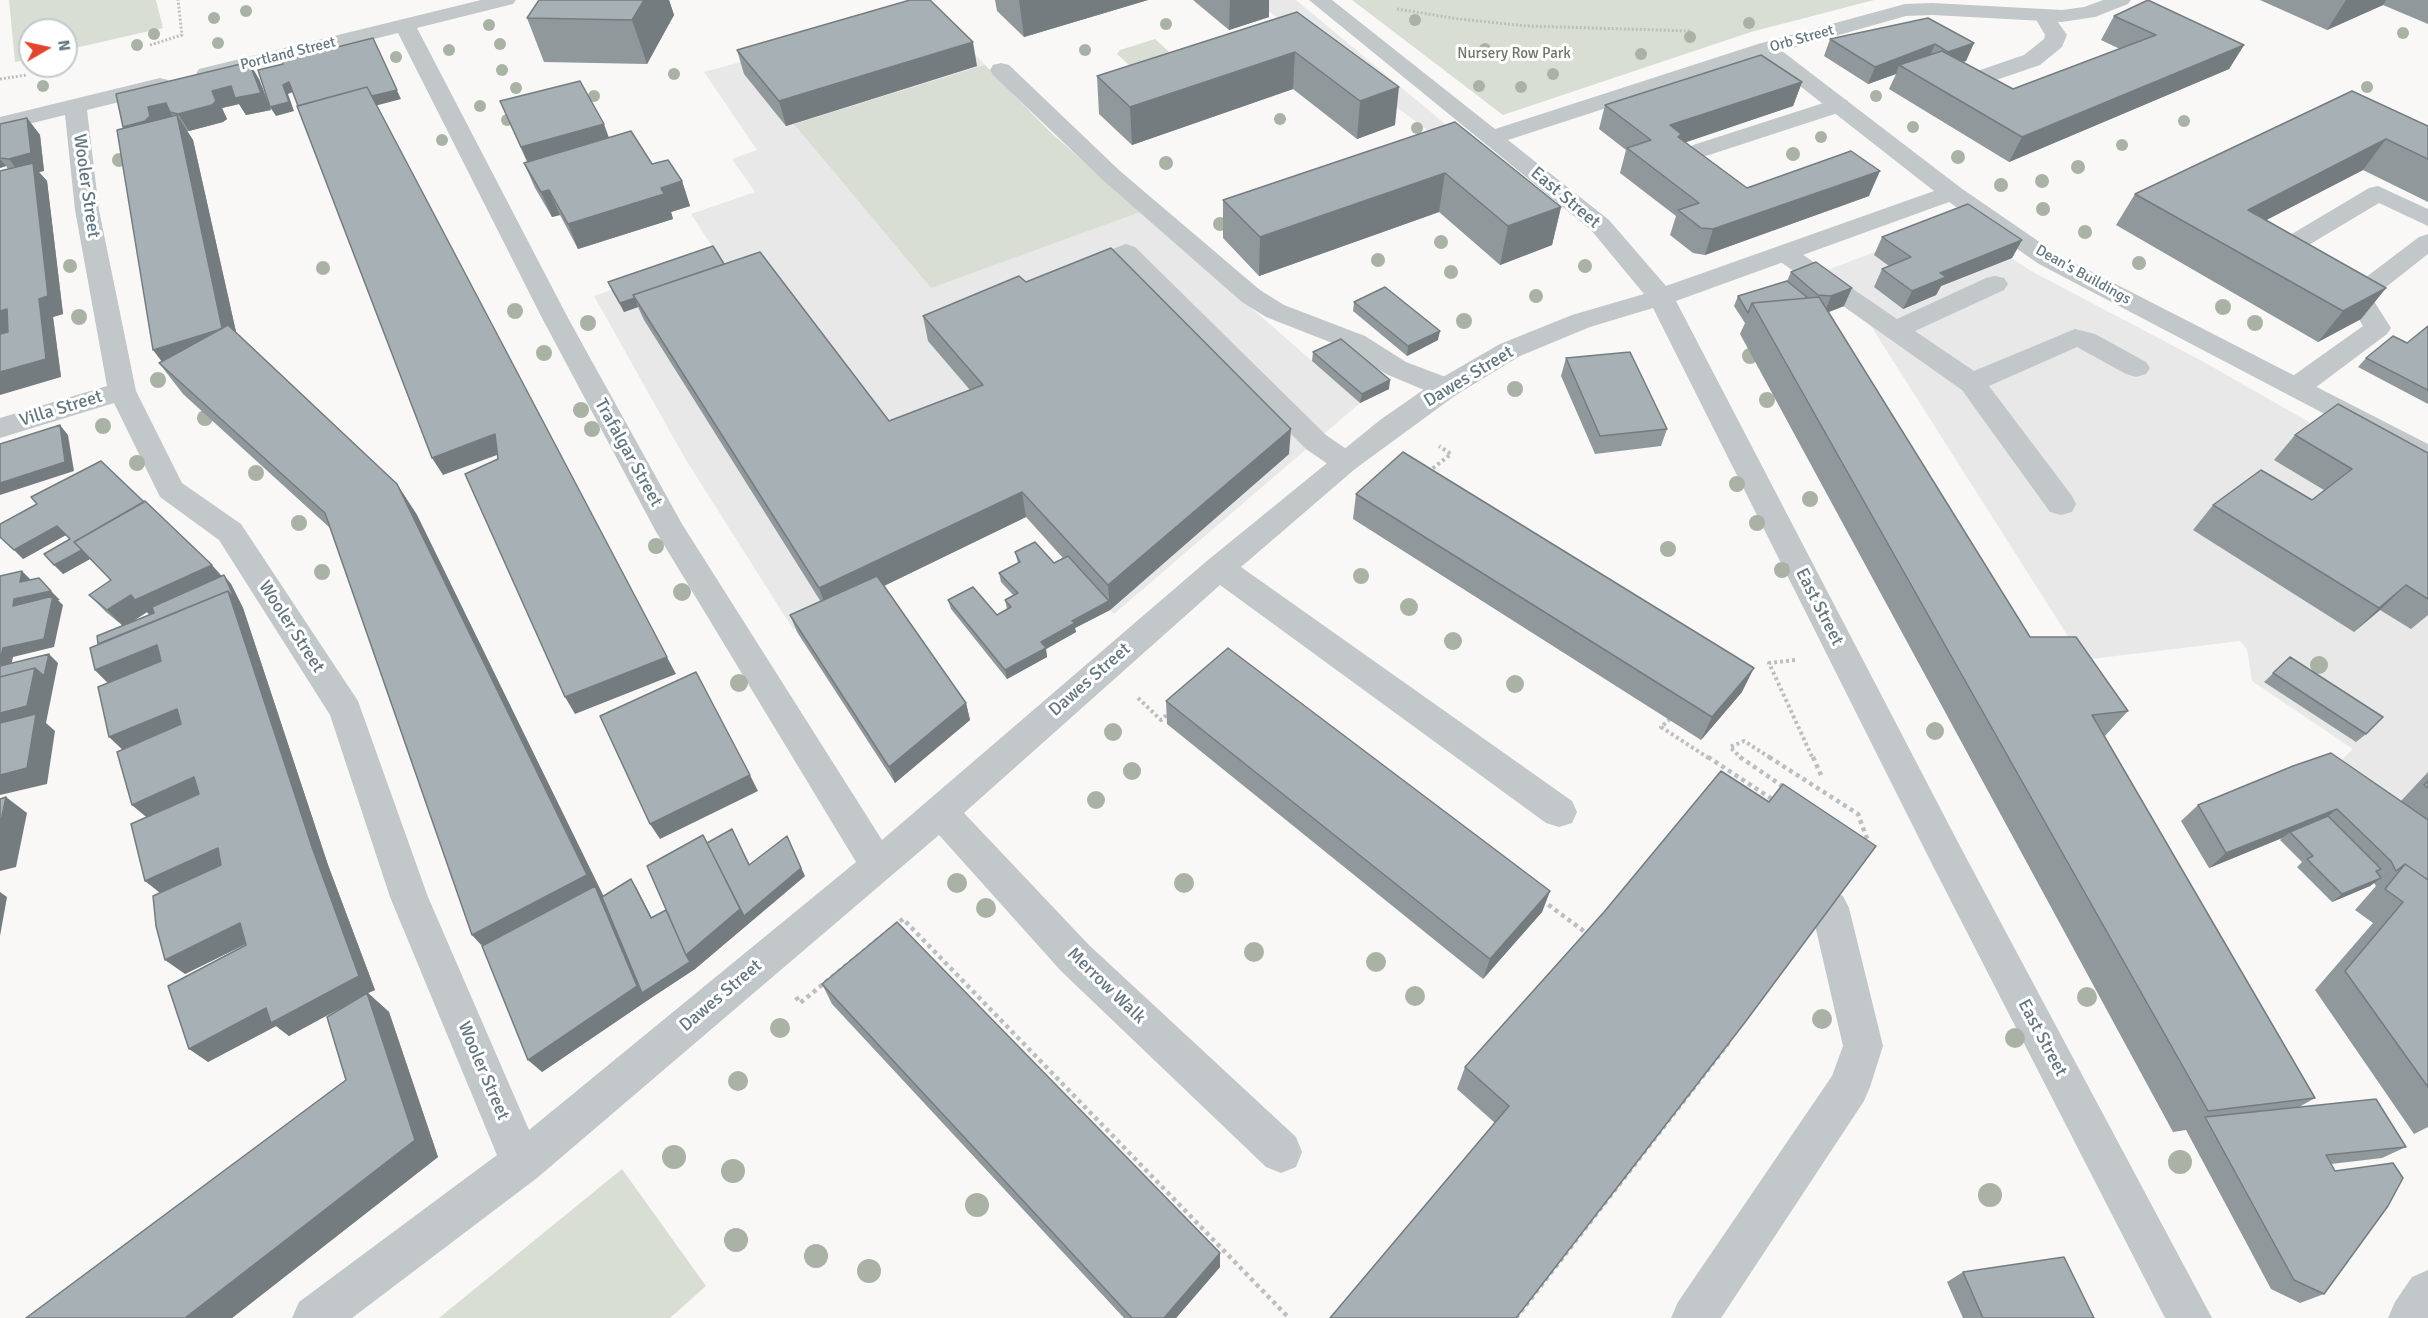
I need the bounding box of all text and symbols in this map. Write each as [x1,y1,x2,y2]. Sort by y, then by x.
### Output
north arrow [18,18,78,78]
street label: Orb Street [1768,21,1836,57]
street label: Portland Street [239,33,337,75]
text: N [53,38,75,53]
park label: Nursery Row Park [1457,45,1571,63]
street label: Wooler Street [68,133,104,239]
street label: East Street [1526,163,1604,233]
street label: Dean's Buildings [2032,241,2134,309]
street label: Dawes Street [1420,342,1518,412]
street label: Villa Street [17,386,105,432]
street label: Trafalgar Street [589,395,667,511]
street label: East Street [1790,565,1848,649]
street label: Wooler Street [253,577,329,677]
street label: Dawes Street [1045,639,1135,721]
street label: Merrow Walk [1062,943,1150,1029]
street label: Dawes Street [675,955,767,1037]
street label: East Street [2013,996,2071,1080]
street label: Wooler Street [453,1018,513,1124]

